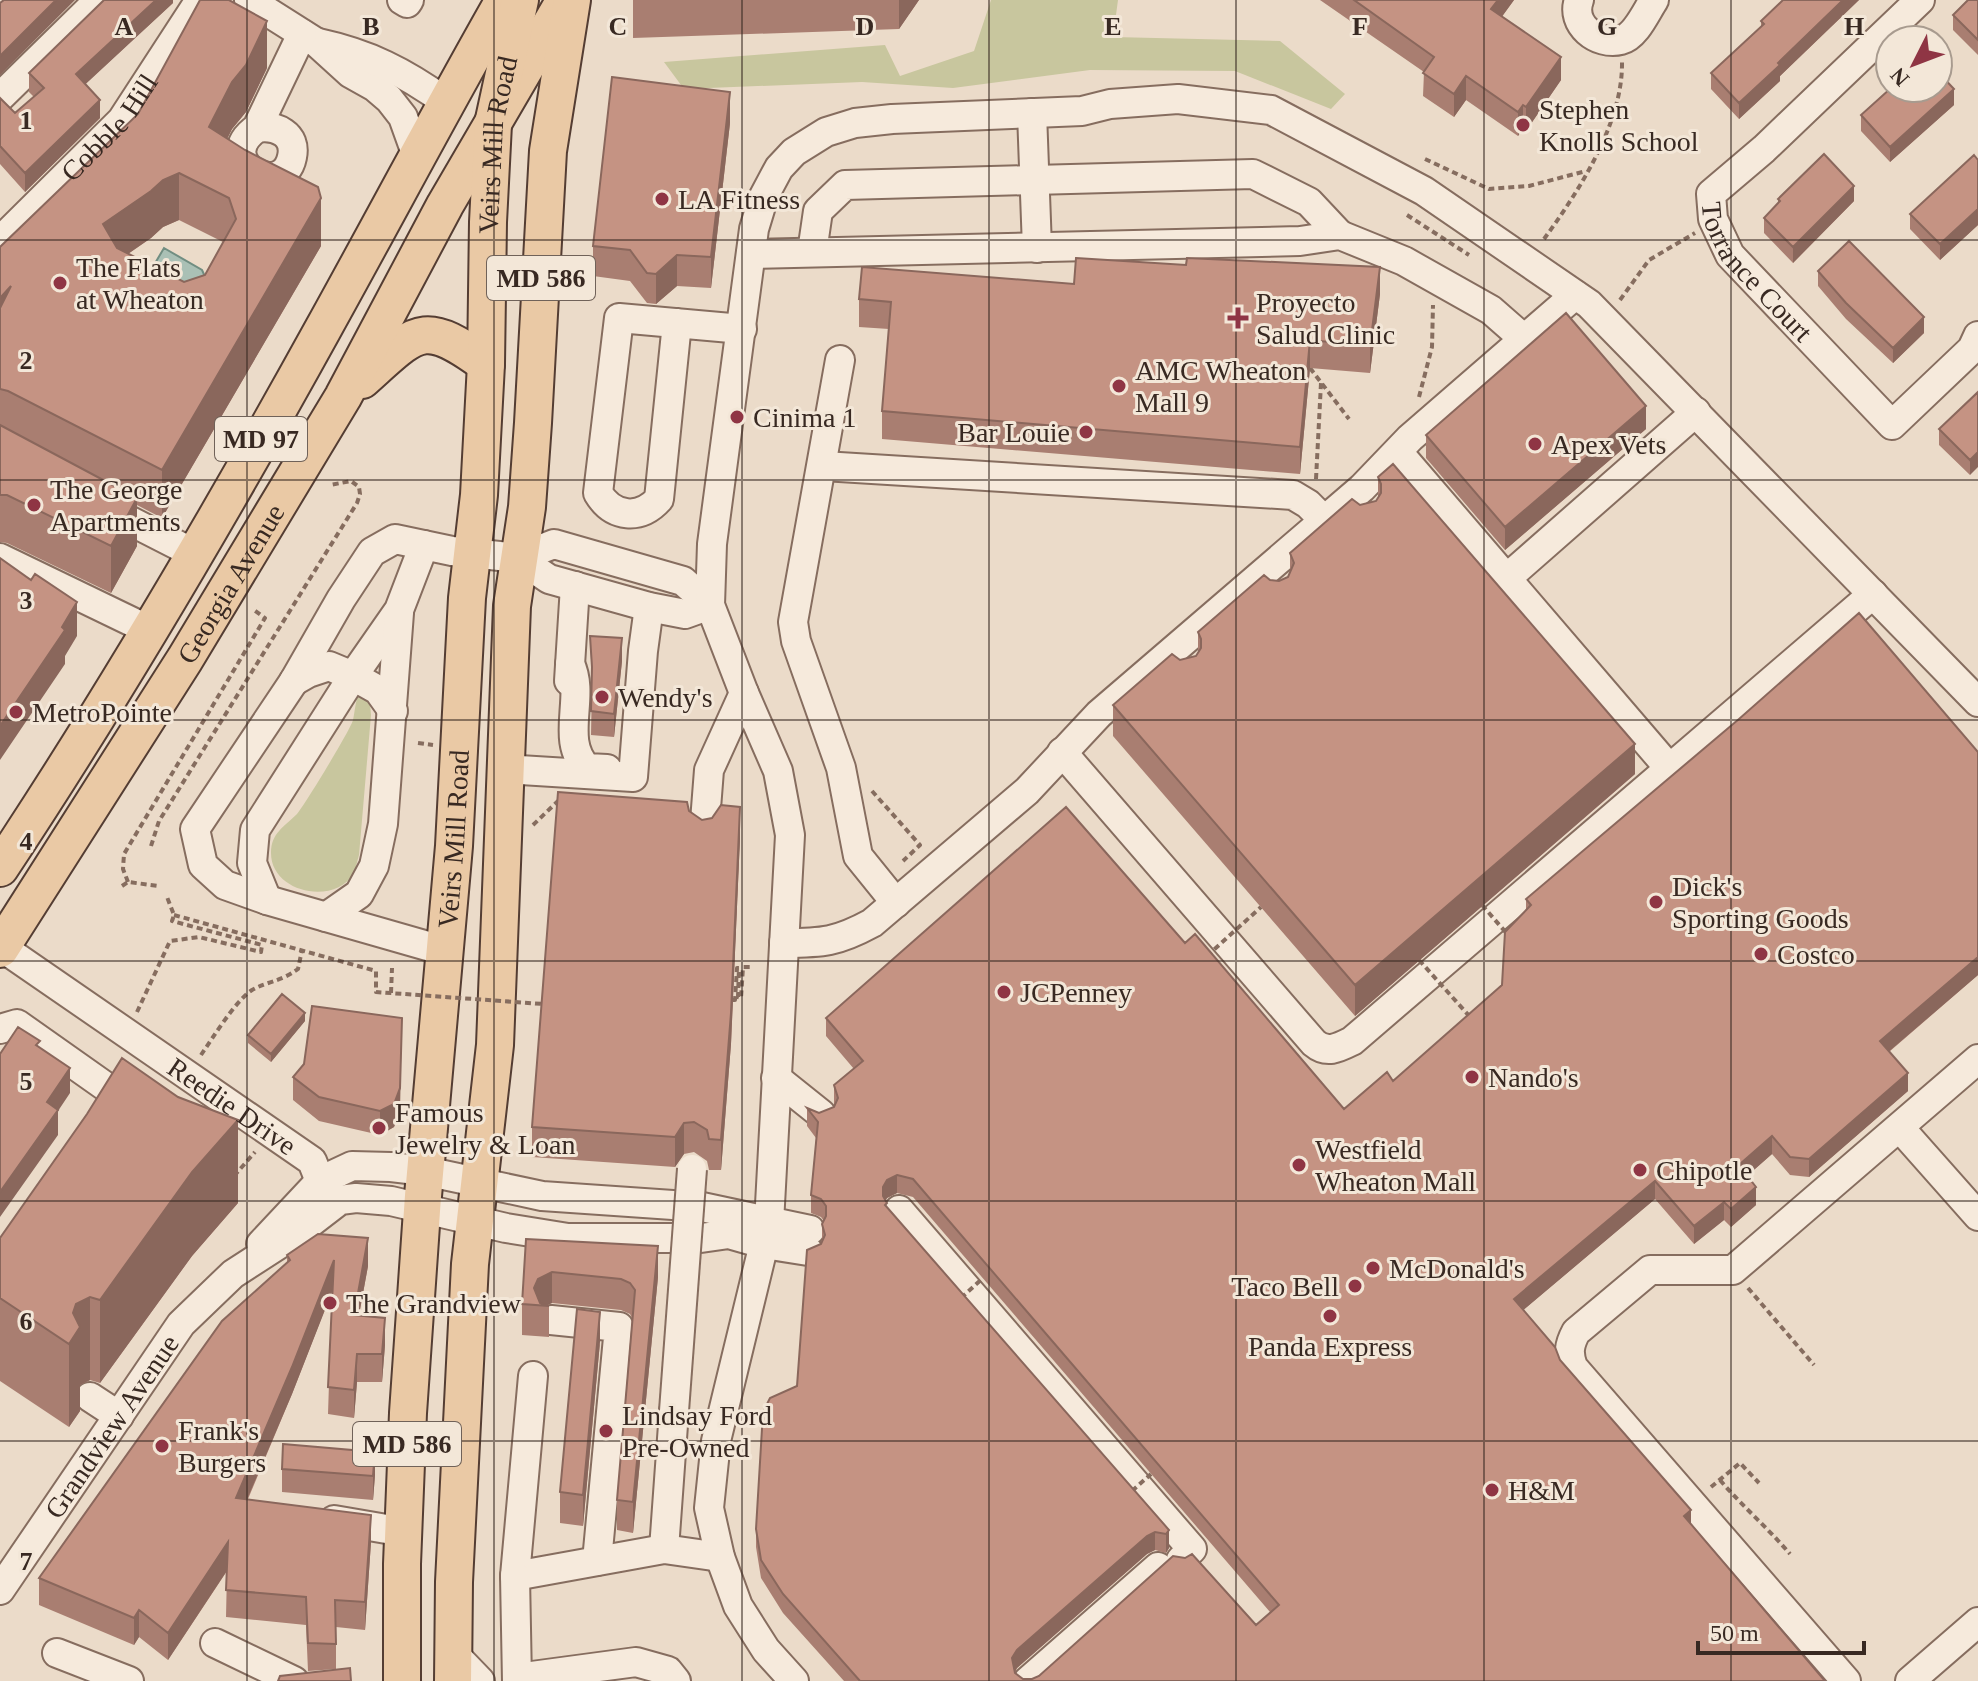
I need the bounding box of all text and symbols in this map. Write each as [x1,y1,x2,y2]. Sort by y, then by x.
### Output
text: A [115,12,134,41]
text: B [362,12,380,41]
text: C [609,12,627,41]
text: D [856,12,874,41]
text: E [1104,12,1122,41]
text: F [1352,12,1368,41]
text: G [1597,12,1617,41]
text: H [1844,12,1864,41]
north arrow [1874,24,1954,104]
street label: Veirs Mill Road [473,53,523,234]
text: N [1885,63,1914,91]
street label: Cobble Hill [55,68,164,187]
place label: Stephen Knolls School [1539,94,1699,157]
text: 1 [20,106,33,135]
marker: Stephen Knolls School [1514,116,1532,134]
place label: LA Fitness [678,184,800,215]
marker: LA Fitness [653,190,671,208]
street label: Torrance Court [1696,201,1819,348]
place label: The Flats at Wheaton [76,252,204,315]
road number: MD 586 [487,256,595,300]
marker: The Flats at Wheaton [51,274,69,292]
place label: Proyecto Salud Clinic [1256,287,1395,350]
marker: Proyecto Salud Clinic [1227,307,1249,329]
text: 2 [20,346,33,375]
place label: AMC Wheaton Mall 9 [1135,355,1306,418]
marker: AMC Wheaton Mall 9 [1110,377,1128,395]
place label: Cinima 1 [753,402,856,433]
marker: Cinima 1 [728,408,746,426]
road number: MD 97 [215,417,307,461]
place label: Bar Louie [957,417,1070,448]
marker: Bar Louie [1077,423,1095,441]
place label: Apex Vets [1551,429,1666,460]
marker: Apex Vets [1526,435,1544,453]
place label: The George Apartments [50,474,182,537]
marker: The George Apartments [25,496,43,514]
street label: Georgia Avenue [171,499,291,669]
text: 3 [20,586,33,615]
place label: Wendy's [618,682,713,713]
marker: Wendy's [593,688,611,706]
place label: MetroPointe [32,697,172,728]
marker: MetroPointe [7,703,25,721]
street label: Veirs Mill Road [432,749,475,930]
text: 4 [20,827,33,856]
place label: Dick's Sporting Goods [1672,871,1849,934]
marker: Dick's Sporting Goods [1647,893,1665,911]
place label: Costco [1777,939,1855,970]
marker: Costco [1752,945,1770,963]
place label: JCPenney [1020,977,1132,1008]
marker: JCPenney [995,983,1013,1001]
street label: Reedie Drive [162,1052,302,1161]
place label: Nando's [1488,1062,1579,1093]
text: 5 [20,1067,33,1096]
marker: Nando's [1463,1068,1481,1086]
place label: Famous Jewelry & Loan [395,1097,575,1160]
marker: Famous Jewelry & Loan [370,1119,388,1137]
place label: Westfield Wheaton Mall [1315,1134,1476,1197]
place label: Chipotle [1656,1155,1752,1186]
marker: Westfield Wheaton Mall [1290,1156,1308,1174]
marker: Chipotle [1631,1161,1649,1179]
place label: McDonald's [1389,1253,1525,1284]
marker: McDonald's [1364,1259,1382,1277]
place label: Taco Bell [1231,1271,1339,1302]
marker: Taco Bell [1346,1277,1364,1295]
place label: The Grandview [346,1288,522,1319]
marker: The Grandview [321,1294,339,1312]
text: 6 [20,1307,33,1336]
marker: Panda Express [1321,1307,1339,1325]
street label: Grandview Avenue [39,1329,185,1524]
place label: Panda Express [1248,1331,1412,1362]
place label: Lindsay Ford Pre-Owned [622,1400,772,1463]
place label: Frank's Burgers [178,1415,266,1478]
road number: MD 586 [353,1422,461,1466]
marker: Lindsay Ford Pre-Owned [597,1422,615,1440]
marker: Frank's Burgers [153,1437,171,1455]
place label: H&M [1508,1475,1575,1506]
marker: H&M [1483,1481,1501,1499]
text: 7 [20,1547,33,1576]
scale bar [1698,1605,1864,1655]
text: 50 m [1710,1620,1759,1646]

